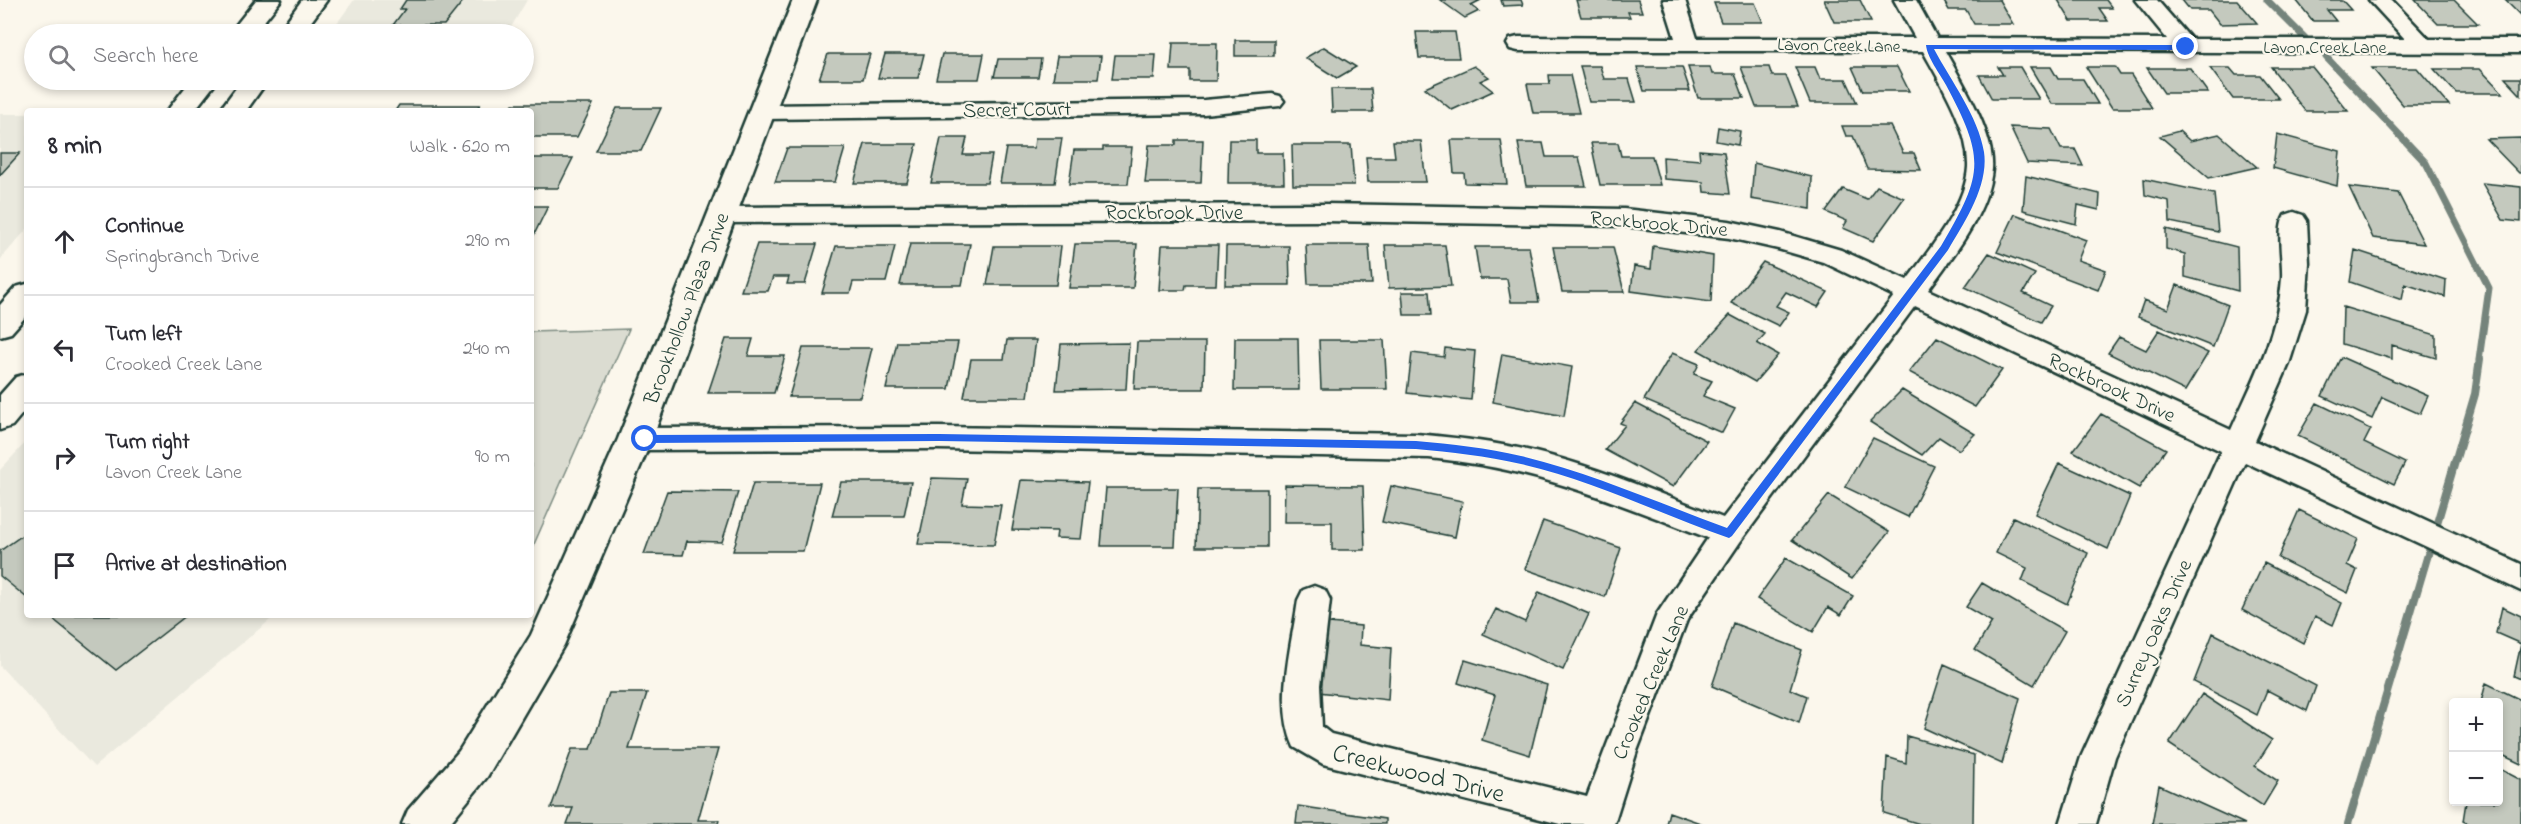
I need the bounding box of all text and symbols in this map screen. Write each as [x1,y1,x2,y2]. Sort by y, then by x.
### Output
search box [24,24,534,90]
street label: Lavon Creek Lane [1777,33,1902,61]
route end [2172,33,2198,59]
street label: Lavon Creek Lane [2263,36,2388,62]
icon: search [45,41,78,74]
text: Search here [93,41,198,73]
street label: Secret Court [963,95,1071,127]
text: 8 min [48,128,102,166]
text: Walk · 620 m [409,133,510,162]
street label: Rockbrook Drive [1105,199,1244,229]
street label: Rockbrook Drive [1589,204,1730,246]
street label: Brookhollow Plaza Drive [637,208,739,410]
text: Continue [105,211,184,243]
icon: ahead [48,225,81,258]
text: 290 m [465,227,510,256]
text: Springbranch Drive [105,243,259,272]
text: Turn left [105,319,182,351]
icon: left [48,333,81,366]
text: 240 m [463,335,510,364]
street label: Rockbrook Drive [2042,346,2181,432]
text: Crooked Creek Lane [105,351,262,380]
route start [631,425,657,451]
text: Turn right [105,427,190,459]
icon: right [48,441,81,474]
text: 90 m [475,443,510,472]
text: Lavon Creek Lane [105,459,242,488]
icon: arrive [48,549,81,582]
text: Arrive at destination [105,549,287,581]
street label: Surrey Oaks Drive [2109,555,2203,713]
street label: Crooked Creek Lane [1606,600,1698,765]
map controls [2449,698,2503,806]
button: + [2449,698,2503,752]
street label: Creekwood Drive [1328,735,1509,815]
button: − [2449,752,2503,806]

